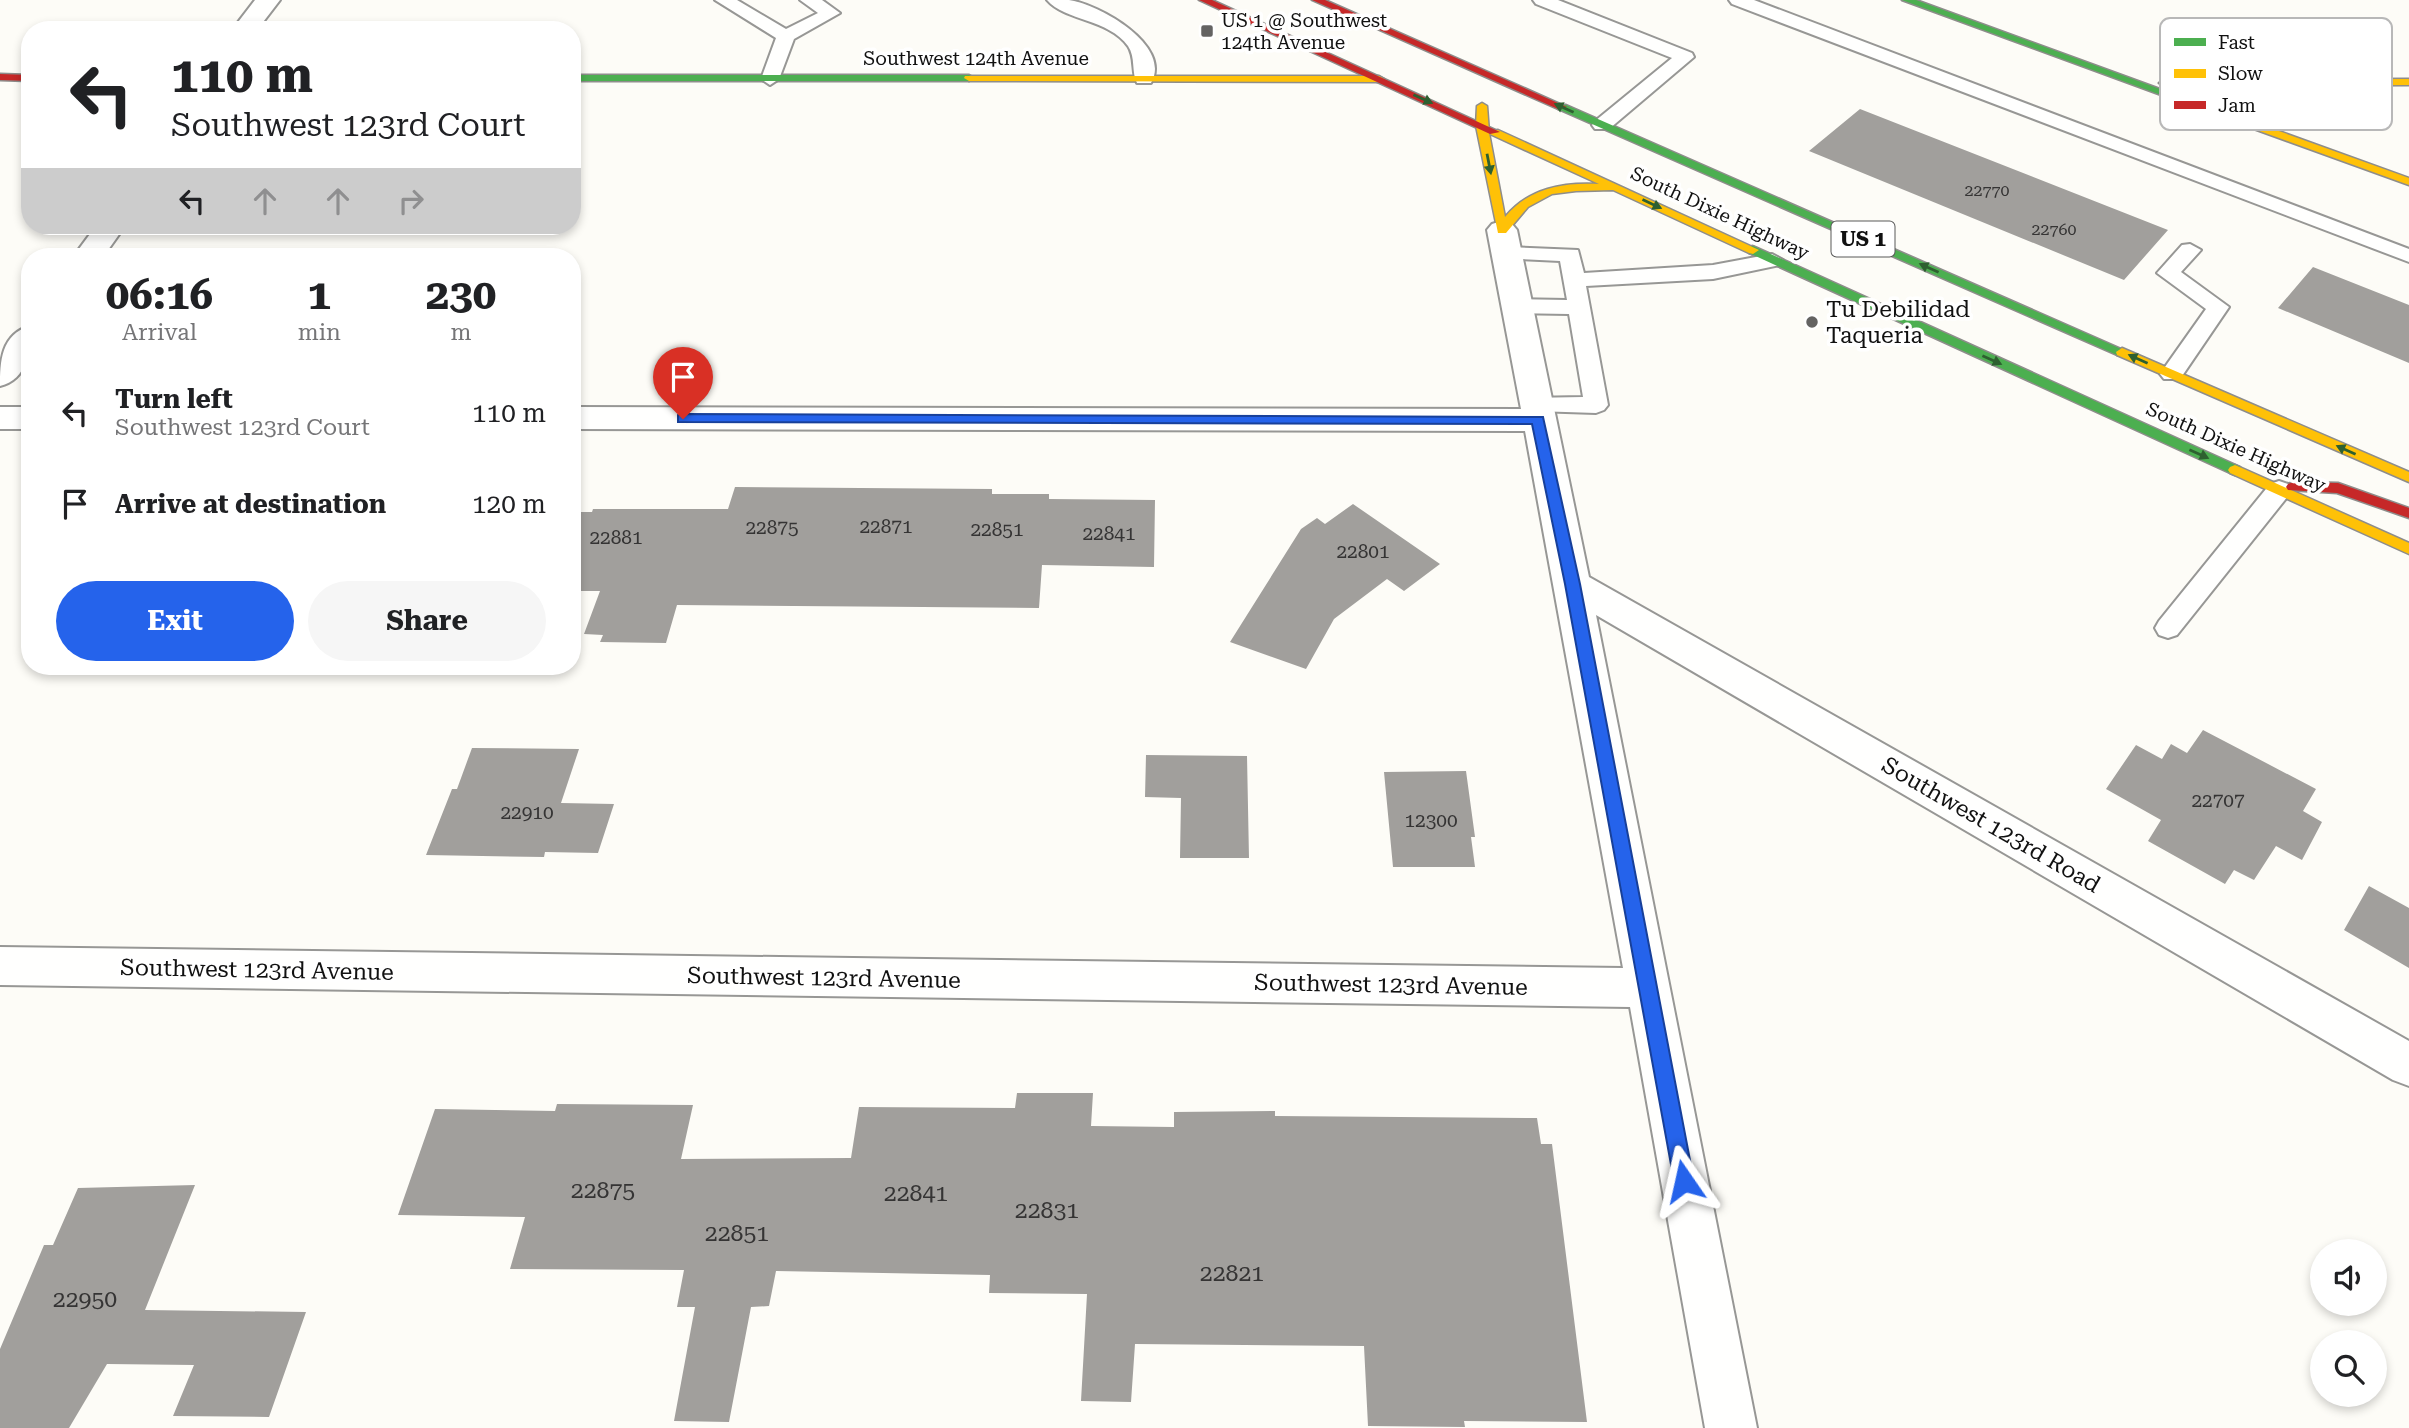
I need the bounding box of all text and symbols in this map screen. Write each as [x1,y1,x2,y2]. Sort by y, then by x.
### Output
place label: US 1 @ Southwest 124th Avenue [1221,9,1387,54]
legend [2160,18,2392,130]
marker: US 1 @ Southwest 124th Avenue [1199,23,1215,39]
text: Fast [2218,31,2255,54]
text: 110 m [171,47,313,104]
street label: Southwest 124th Avenue [863,47,1089,70]
icon: left [56,49,147,140]
text: Slow [2218,62,2263,85]
one-way arrow [1413,93,1433,105]
text: Jam [2218,94,2256,117]
one-way arrow [1554,102,1574,114]
text: Southwest 123rd Court [171,106,525,144]
one-way arrow [1484,153,1495,175]
street label: South Dixie Highway [1627,162,1814,265]
house number: 22770 [1965,181,2009,200]
icon: left [173,182,211,220]
icon: ahead [246,182,284,220]
icon: ahead [319,182,357,220]
icon: right [392,182,430,220]
one-way arrow [1641,199,1662,210]
house number: 22760 [2032,220,2076,239]
road number: US 1 [1832,222,1895,256]
one-way arrow [1919,262,1940,273]
text: 06:16 [106,270,213,319]
text: 1 [308,270,331,319]
text: 230 [426,270,496,319]
place label: Tu Debilidad Taqueria [1826,296,1970,349]
marker: Tu Debilidad Taqueria [1804,314,1820,330]
text: Arrival [122,319,197,346]
text: min [298,319,341,346]
text: m [450,319,471,346]
pin [653,347,713,419]
one-way arrow [2128,353,2148,365]
one-way arrow [1982,354,2002,366]
icon: arrive [664,358,702,396]
text: Turn left [115,384,233,414]
icon: left [56,394,94,432]
street label: South Dixie Highway [2143,397,2330,497]
text: 110 m [472,398,546,428]
text: Southwest 123rd Court [115,414,370,441]
one-way arrow [2336,444,2357,455]
one-way arrow [2189,449,2210,460]
icon: arrive [56,485,94,523]
text: Arrive at destination [115,489,386,519]
text: 120 m [472,489,546,519]
house number: 22871 [859,515,913,538]
house number: 22875 [745,516,799,539]
house number: 22851 [970,518,1024,541]
house number: 22841 [1082,522,1136,545]
house number: 22881 [589,526,643,549]
house number: 22801 [1336,540,1390,563]
button: Exit [56,581,294,661]
button: Share [308,581,546,661]
street label: Southwest 123rd Road [1877,751,2105,899]
house number: 22707 [2191,789,2245,812]
house number: 22910 [500,801,554,824]
house number: 12300 [1404,809,1458,832]
street label: Southwest 123rd Avenue [120,954,394,986]
street label: Southwest 123rd Avenue [687,962,961,994]
street label: Southwest 123rd Avenue [1254,969,1528,1001]
position arrow [1647,1144,1721,1218]
house number: 22875 [571,1177,635,1204]
house number: 22841 [884,1180,948,1207]
house number: 22831 [1015,1197,1079,1224]
house number: 22851 [705,1220,769,1247]
map controls [2310,1239,2387,1407]
button: sound [2310,1239,2387,1316]
house number: 22821 [1200,1260,1264,1287]
house number: 22950 [53,1286,117,1313]
button: search [2310,1330,2387,1407]

